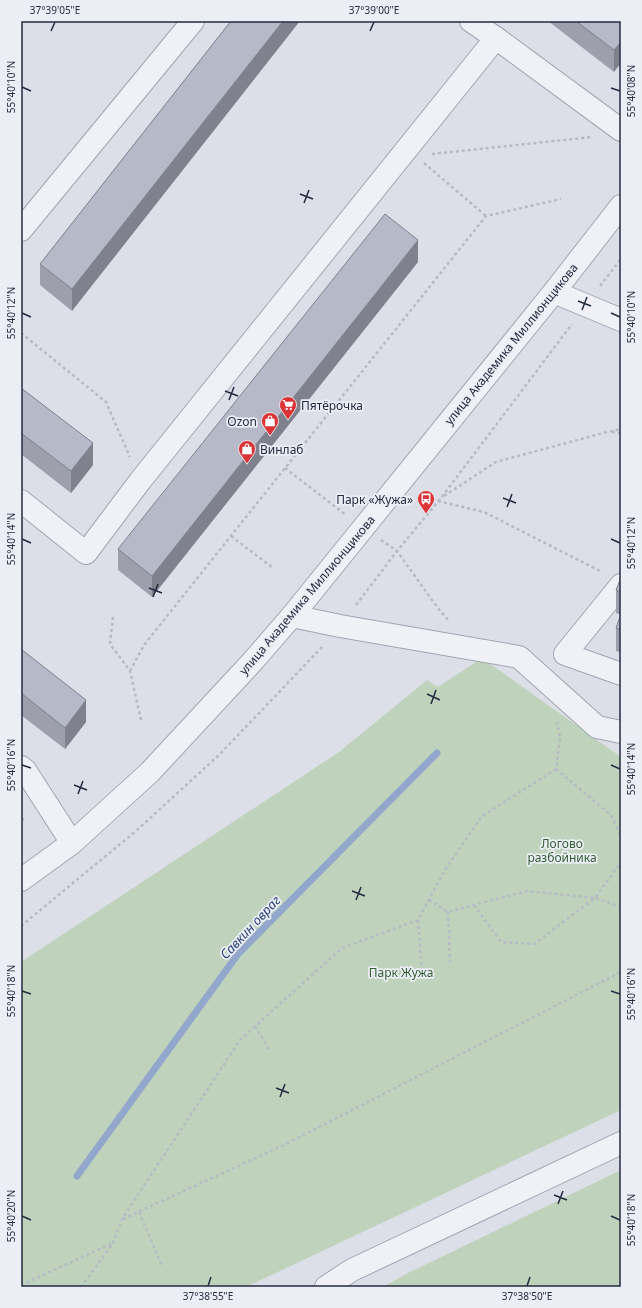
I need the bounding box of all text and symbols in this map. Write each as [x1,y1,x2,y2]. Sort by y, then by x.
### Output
text: 37°39'05"E [30,3,80,17]
text: 37°39'00"E [349,3,399,17]
text: 55°40'10"N [4,61,18,113]
text: 55°40'08"N [624,65,638,117]
street label: улица Академика Миллионщикова [440,260,582,428]
text: 55°40'12"N [4,287,18,339]
text: 55°40'10"N [624,291,638,343]
supermarket icon: Пятёрочка [278,395,298,420]
place label: Пятёрочка [301,397,363,414]
shop icon: Ozon [260,411,280,436]
place label: Ozon [227,413,257,430]
shop icon: Винлаб [237,439,257,464]
place label: Винлаб [260,441,304,458]
bus stop icon: Парк «Жужа» [416,489,436,514]
place label: Парк «Жужа» [336,491,413,508]
street label: улица Академика Миллионщикова [235,512,379,678]
text: 55°40'14"N [4,513,18,565]
text: 55°40'12"N [624,517,638,569]
text: 55°40'16"N [4,739,18,791]
text: 55°40'14"N [624,743,638,795]
park label: Логово разбойника [527,835,597,866]
water label: Савкин овраг [216,891,284,963]
park label: Парк Жужа [369,964,433,981]
text: 55°40'18"N [4,965,18,1017]
text: 55°40'16"N [624,968,638,1020]
text: 55°40'20"N [4,1190,18,1242]
text: 55°40'18"N [624,1194,638,1246]
text: 37°38'55"E [183,1289,233,1303]
text: 37°38'50"E [502,1289,552,1303]

